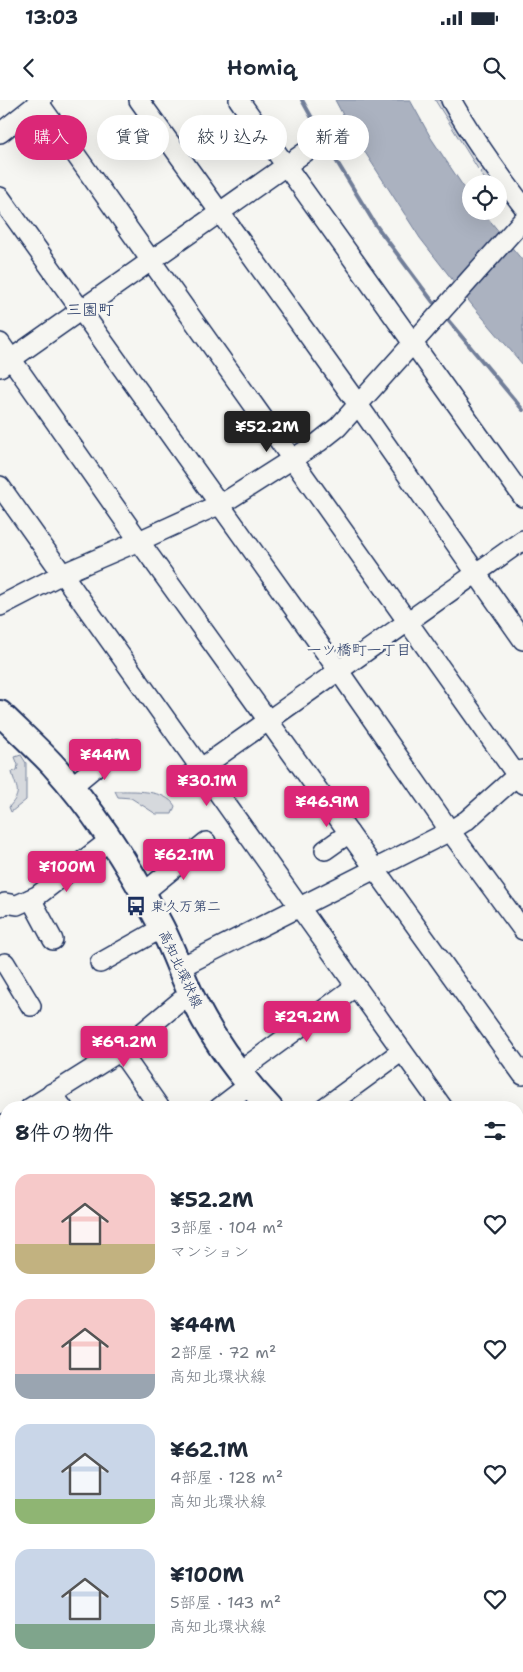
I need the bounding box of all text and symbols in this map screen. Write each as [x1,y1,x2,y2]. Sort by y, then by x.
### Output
text: 13:03 [25,5,78,30]
text: Homiq [227,53,296,82]
icon: back [15,54,43,82]
icon: search [480,54,508,82]
chip: 購入 [15,115,87,160]
chip: 賃貸 [97,115,169,160]
chip: 絞り込み [179,115,287,160]
chip: 新着 [297,115,369,160]
map controls [462,175,507,220]
button: locate [462,175,507,220]
district label: 三園町 [66,299,114,320]
pin: ¥52.2M [226,410,308,453]
text: ¥52.2M [235,416,299,437]
district label: 一ツ橋町一丁目 [306,640,412,660]
pin: ¥44M [75,738,135,781]
text: ¥44M [80,744,130,765]
pin: ¥30.1M [166,764,248,807]
text: ¥30.1M [177,770,237,791]
pin: ¥46.9M [286,786,368,828]
text: ¥46.9M [295,791,359,812]
pin: ¥62.1M [143,838,225,881]
text: ¥62.1M [154,844,214,865]
pin: ¥100M [32,850,102,893]
text: ¥100M [39,856,95,877]
bus stop icon: 東久万第二 [125,895,147,917]
place label: 東久万第二 [151,897,221,915]
street label: 高知北環状線 [155,927,207,1011]
pin: ¥29.2M [266,1000,348,1043]
text: ¥29.2M [275,1006,339,1027]
pin: ¥69.2M [83,1026,165,1068]
text: ¥69.2M [92,1031,156,1052]
icon: filters [481,1117,509,1145]
text: 8件の物件 [15,1119,114,1147]
text: ¥52.2M [170,1186,254,1214]
icon: home [55,1194,115,1254]
icon: heart [481,1210,509,1238]
text: 3部屋 · 104 m² [170,1217,283,1238]
text: マンション [170,1241,249,1262]
text: ¥44M [170,1311,236,1339]
icon: home [55,1319,115,1379]
icon: heart [481,1335,509,1363]
text: 2部屋 · 72 m² [170,1342,276,1363]
text: 高知北環状線 [170,1366,266,1387]
text: ¥62.1M [170,1436,248,1464]
icon: home [55,1444,115,1504]
icon: heart [481,1460,509,1488]
text: 4部屋 · 128 m² [170,1467,283,1488]
text: 高知北環状線 [170,1491,266,1512]
text: ¥100M [170,1561,244,1589]
icon: home [55,1569,115,1629]
icon: heart [481,1585,509,1613]
text: 5部屋 · 143 m² [170,1592,281,1613]
text: 高知北環状線 [170,1616,266,1637]

